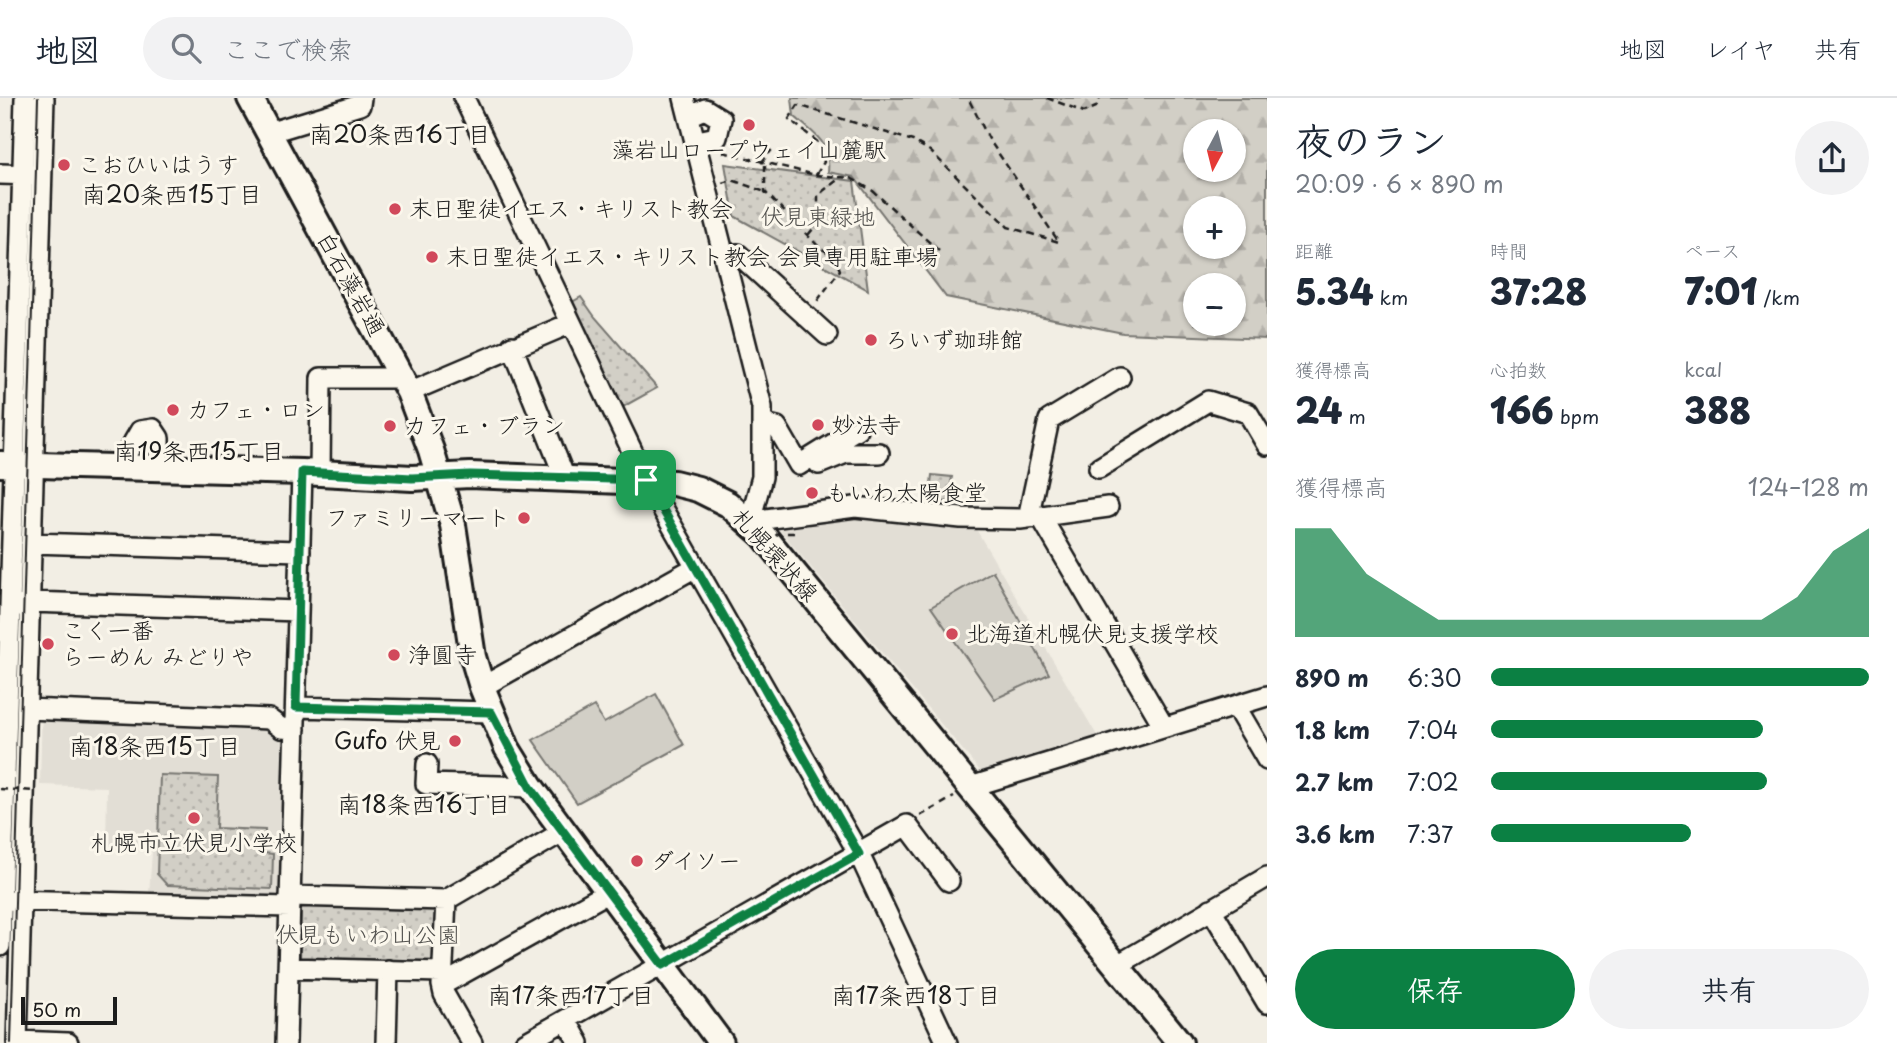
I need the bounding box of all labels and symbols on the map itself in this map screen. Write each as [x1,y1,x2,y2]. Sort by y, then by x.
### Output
district label: 南20条西16丁目 [309,115,491,151]
marker: 藻岩山ロープウェイ山麓駅 [741,117,757,133]
north arrow [1183,119,1246,182]
place label: 藻岩山ロープウェイ山麓駅 [611,131,887,166]
place label: こおひいはうす [78,146,239,181]
marker: こおひいはうす [56,157,72,173]
district label: 南20条西15丁目 [82,175,262,211]
place label: 末日聖徒イエス・キリスト教会 [409,190,733,225]
park label: 伏見東緑地 [761,198,876,233]
marker: 末日聖徒イエス・キリスト教会 [387,201,403,217]
street label: 白石藻岩通 [309,224,395,342]
place label: 末日聖徒イエス・キリスト教会 会員専用駐車場 [446,238,938,273]
marker: 末日聖徒イエス・キリスト教会 会員専用駐車場 [424,249,440,265]
place label: ろいず珈琲館 [885,321,1023,356]
marker: ろいず珈琲館 [863,332,879,348]
place label: カフェ・ロン [187,391,325,426]
marker: カフェ・ロン [165,402,181,418]
place label: 妙法寺 [832,406,901,441]
place label: カフェ・ブラン [404,407,565,442]
marker: 妙法寺 [810,417,826,433]
marker: カフェ・ブラン [382,418,398,434]
district label: 南19条西15丁目 [113,432,285,468]
pin [616,450,676,510]
place label: もいわ太陽食堂 [826,474,987,509]
marker: もいわ太陽食堂 [804,485,820,501]
place label: ファミリーマート [326,499,510,534]
street label: 札幌環状線 [725,500,828,608]
marker: ファミリーマート [516,510,532,526]
place label: こく一番 らーめん みどりや [62,612,253,673]
place label: 北海道札幌伏見支援学校 [966,615,1219,650]
marker: 北海道札幌伏見支援学校 [944,626,960,642]
marker: こく一番 らーめん みどりや [40,636,56,652]
place label: 浄圓寺 [408,636,477,671]
marker: 浄圓寺 [386,647,402,663]
place label: Gufo 伏見 [334,722,441,757]
district label: 南18条西15丁目 [69,727,241,763]
marker: Gufo 伏見 [447,733,463,749]
district label: 南18条西16丁目 [337,785,511,821]
marker: 札幌市立伏見小学校 [186,810,202,826]
place label: 札幌市立伏見小学校 [91,824,298,859]
place label: ダイソー [651,842,741,877]
marker: ダイソー [629,853,645,869]
park label: 伏見もいわ山公園 [276,916,460,951]
district label: 南17条西17丁目 [487,976,655,1012]
district label: 南17条西18丁目 [831,976,1001,1012]
scale bar [21,994,117,1026]

